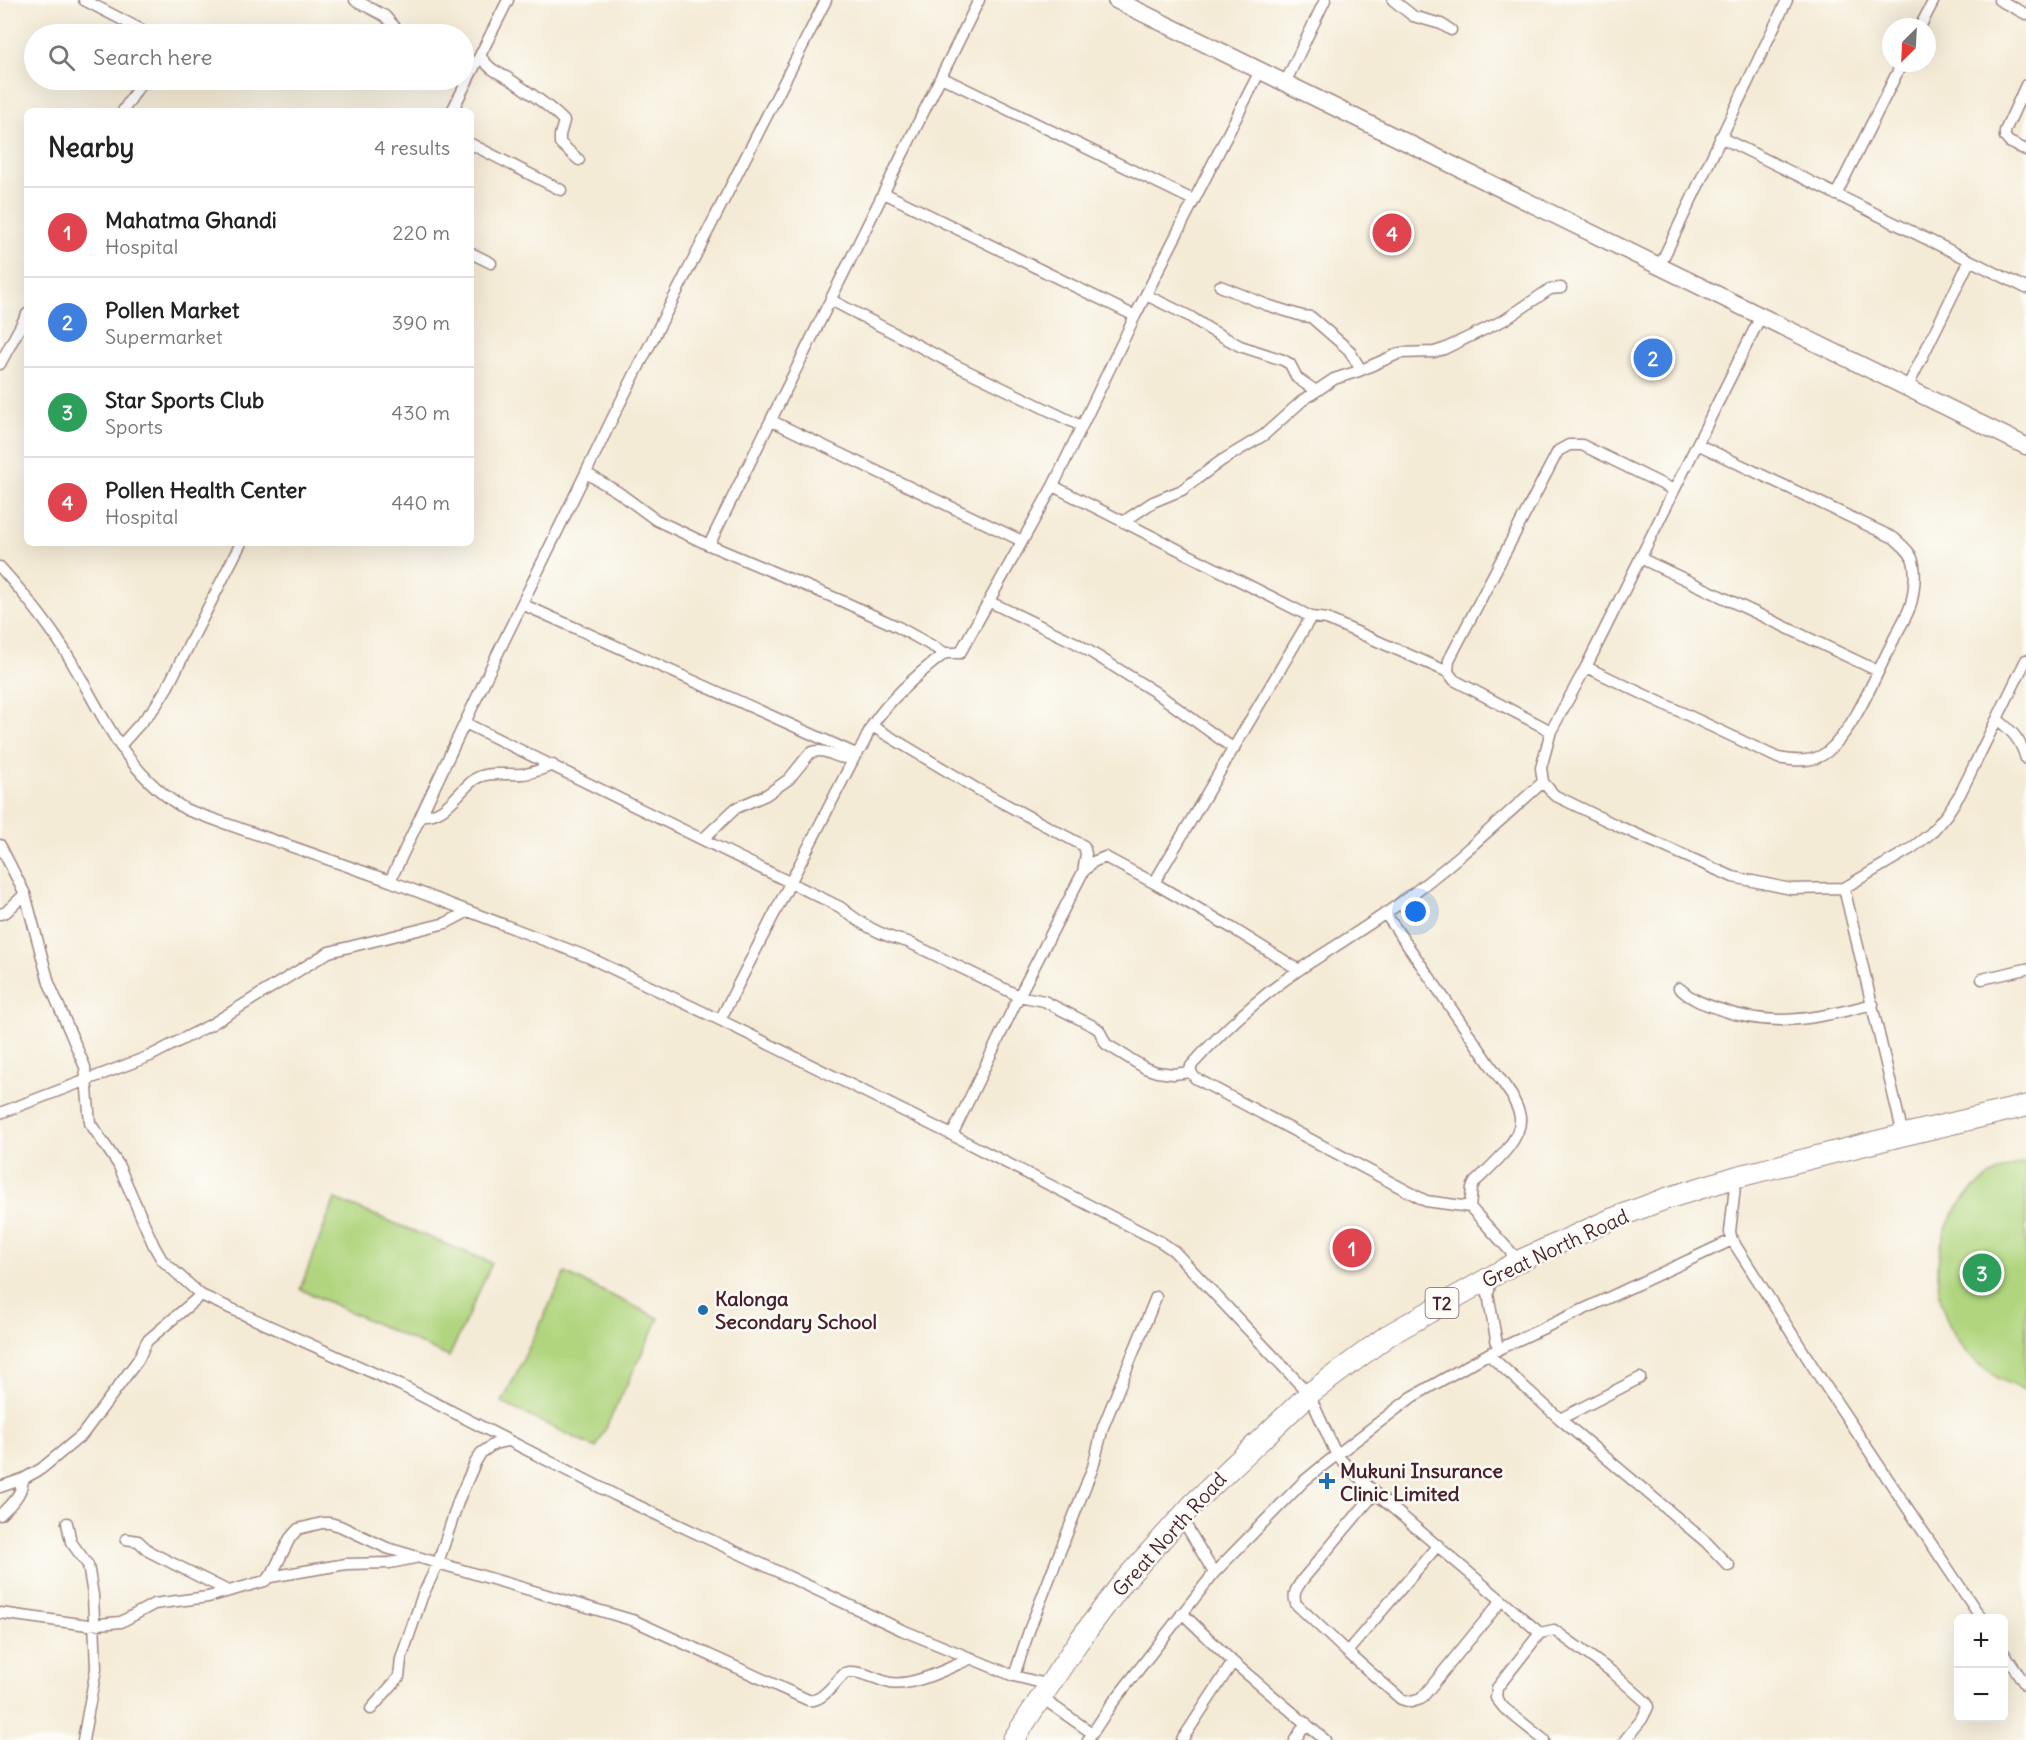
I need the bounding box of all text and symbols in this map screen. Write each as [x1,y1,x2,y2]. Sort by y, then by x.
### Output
north arrow [1882,18,1936,72]
search box [24,24,474,90]
icon: search [45,41,78,74]
text: Search here [93,43,212,71]
text: Nearby [48,131,134,164]
text: 4 results [374,135,450,160]
text: Mahatma Ghandi [105,206,277,234]
pin: 4 [1372,210,1412,256]
text: 1 [64,220,71,245]
text: 220 m [393,220,450,245]
text: Hospital [105,234,178,259]
text: Pollen Market [105,296,239,324]
text: 2 [62,310,73,335]
text: 390 m [392,310,450,335]
text: Supermarket [105,324,223,349]
pin: 2 [1634,336,1672,380]
text: Star Sports Club [105,386,264,414]
text: 3 [62,400,73,425]
text: 430 m [392,400,450,425]
text: Sports [105,414,163,439]
text: Pollen Health Center [105,476,306,504]
text: 4 [62,490,73,515]
text: 440 m [391,490,450,515]
text: Hospital [105,504,178,529]
your location [1401,897,1430,926]
street label: Great North Road [1478,1203,1632,1293]
pin: 1 [1332,1226,1372,1270]
pin: 3 [1962,1250,2002,1296]
place label: Kalonga Secondary School [715,1286,877,1334]
road number: T2 [1426,1288,1458,1318]
marker: Kalonga Secondary School [696,1303,710,1317]
place label: Mukuni Insurance Clinic Limited [1340,1458,1503,1506]
street label: Great North Road [1107,1466,1232,1601]
marker: Mukuni Insurance Clinic Limited [1318,1472,1336,1490]
map controls [1954,1614,2008,1722]
button: + [1954,1614,2008,1668]
button: − [1954,1668,2008,1722]

